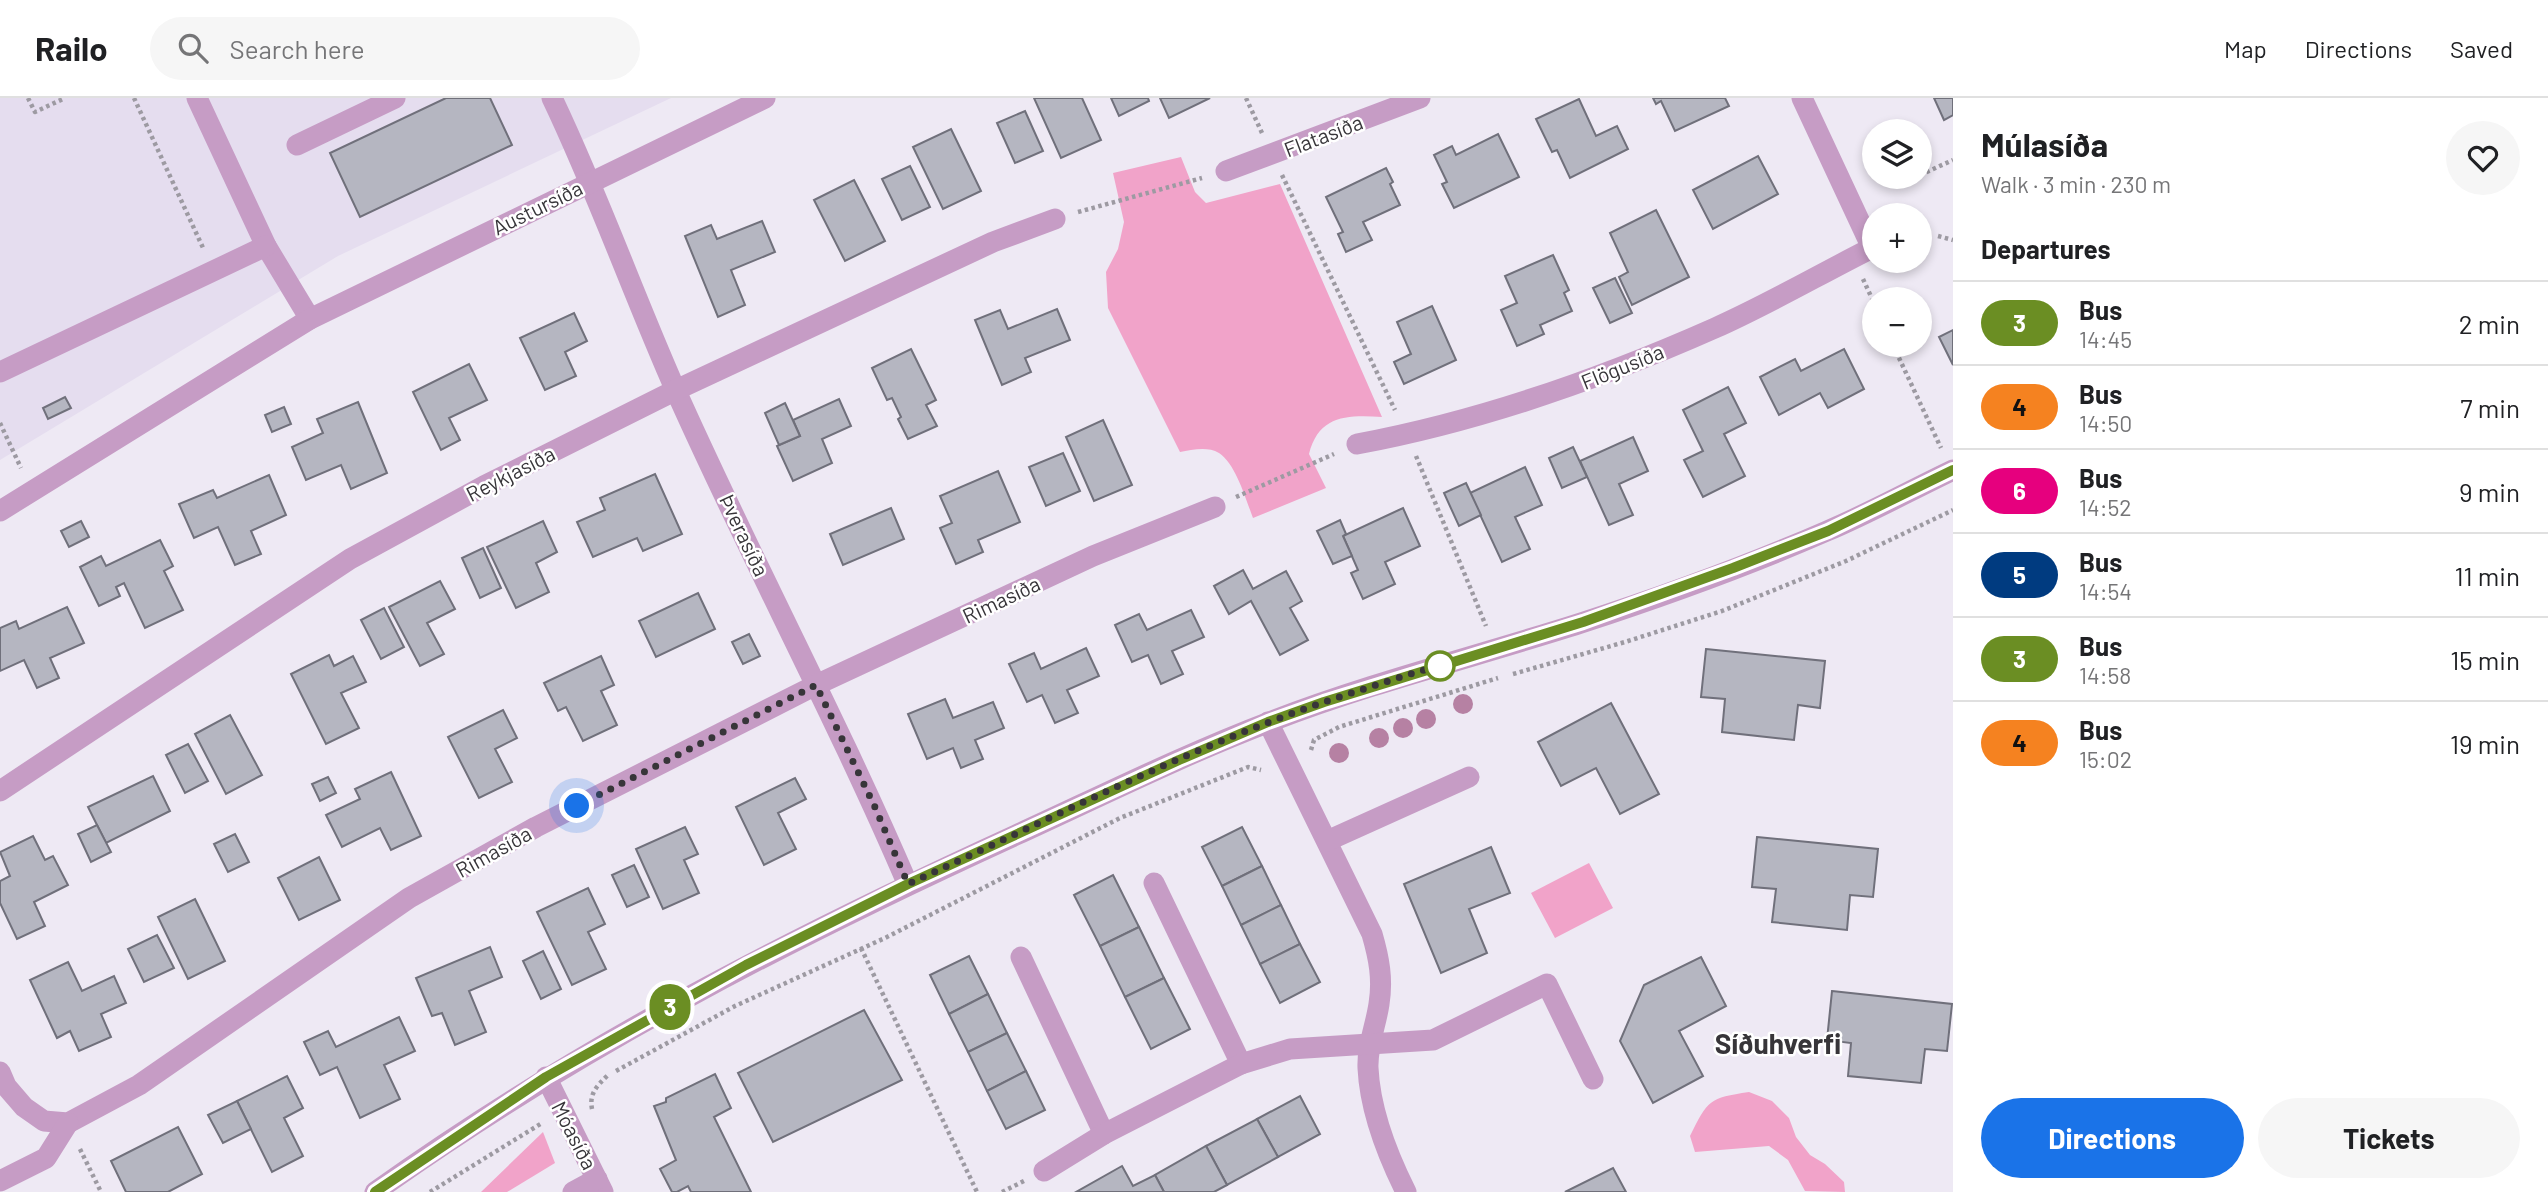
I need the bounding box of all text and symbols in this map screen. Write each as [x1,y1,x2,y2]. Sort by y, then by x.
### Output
search box [150,17,640,80]
text: Railo [35,28,108,68]
icon: search [174,29,212,67]
text: Search here [230,33,365,64]
text: Map [2224,34,2267,63]
text: Directions [2305,34,2412,63]
text: Saved [2450,34,2513,63]
street label: Flatasíða [1280,109,1366,161]
map controls [1862,119,1932,357]
button: layers [1862,119,1932,189]
button: heart [2446,121,2520,195]
text: Múlasíða [1981,124,2108,164]
text: Walk · 3 min · 230 m [1981,170,2171,198]
street label: Austursíða [488,175,586,239]
button: + [1862,203,1932,273]
text: Departures [1981,233,2111,264]
button: − [1862,287,1932,357]
text: Bus [2079,294,2122,325]
text: 3 [2013,308,2026,337]
text: 2 min [2459,308,2520,339]
text: 14:45 [2079,325,2132,353]
street label: Flögusíða [1577,338,1667,394]
text: Bus [2079,378,2122,409]
text: 4 [2012,392,2027,421]
text: 7 min [2460,392,2520,423]
text: 14:50 [2079,409,2132,437]
street label: Reykjasíða [461,440,559,506]
text: Bus [2079,462,2122,493]
text: 6 [2013,476,2026,505]
text: 9 min [2459,476,2520,507]
street label: Þverasíða [715,490,775,580]
text: 14:52 [2079,493,2132,521]
text: Bus [2079,546,2122,577]
text: 5 [2013,560,2026,589]
text: 11 min [2454,560,2520,591]
street label: Rimasíða [958,570,1044,628]
text: 14:54 [2079,577,2132,605]
text: Bus [2079,630,2122,661]
text: 3 [2013,644,2026,673]
text: 15 min [2450,644,2520,675]
unlabelled marker [1425,651,1455,681]
text: 14:58 [2079,661,2131,689]
text: Bus [2079,714,2122,745]
text: 4 [2012,728,2027,757]
text: 19 min [2450,728,2520,759]
text: 15:02 [2079,745,2132,773]
your location [559,788,594,823]
street label: Rimasíða [451,820,535,882]
line badge: 3 [647,984,693,1030]
text: 3 [664,992,676,1021]
district label: Síðuhverfi [1715,1026,1841,1060]
street label: Móasíða [547,1097,603,1173]
button: Directions [1981,1098,2244,1178]
button: Tickets [2258,1098,2520,1178]

